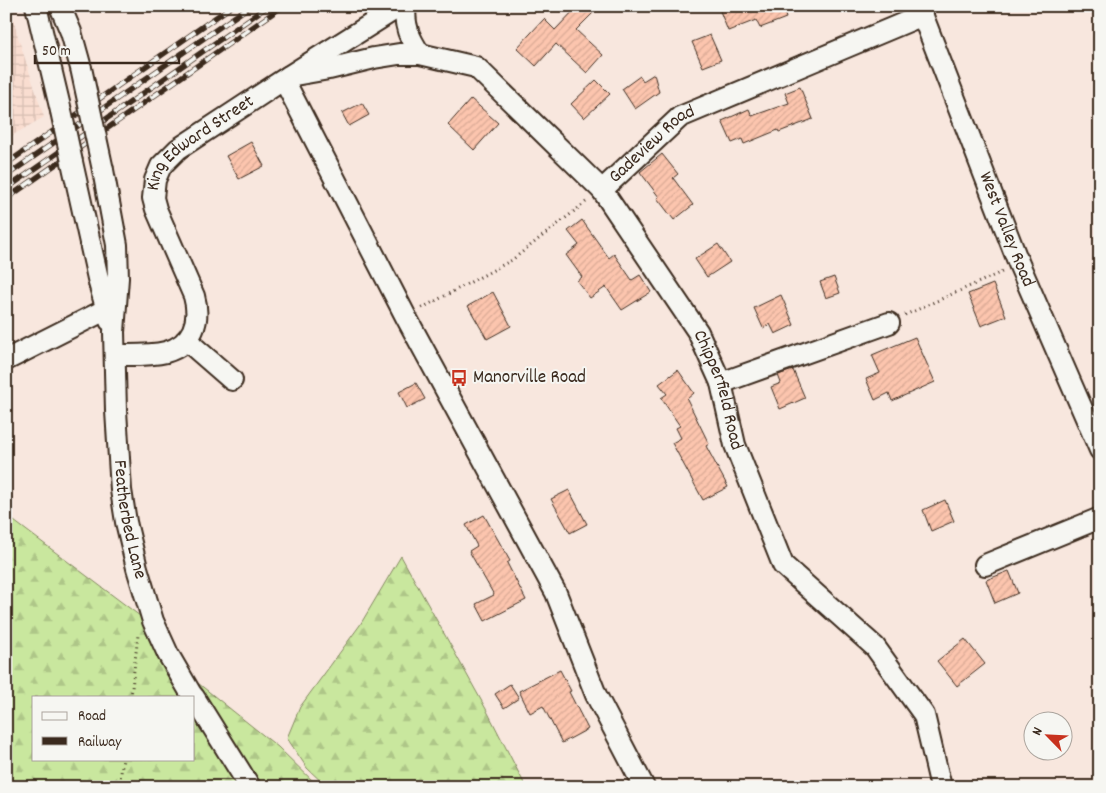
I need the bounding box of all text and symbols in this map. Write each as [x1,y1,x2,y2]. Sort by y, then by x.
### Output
scale bar [35,32,179,64]
text: 50 m [42,41,71,63]
street label: King Edward Street [140,89,260,192]
street label: Gadeview Road [603,99,699,190]
street label: West Valley Road [971,168,1041,292]
street label: Chipperfield Road [685,326,749,454]
place label: Manorville Road [473,365,586,392]
bus stop icon: Manorville Road [449,368,469,388]
street label: Featherbed Lane [106,459,153,582]
legend [32,696,195,760]
text: Road [78,706,106,728]
north arrow [1024,710,1074,760]
text: N [1027,724,1049,739]
text: Railway [78,732,122,754]

